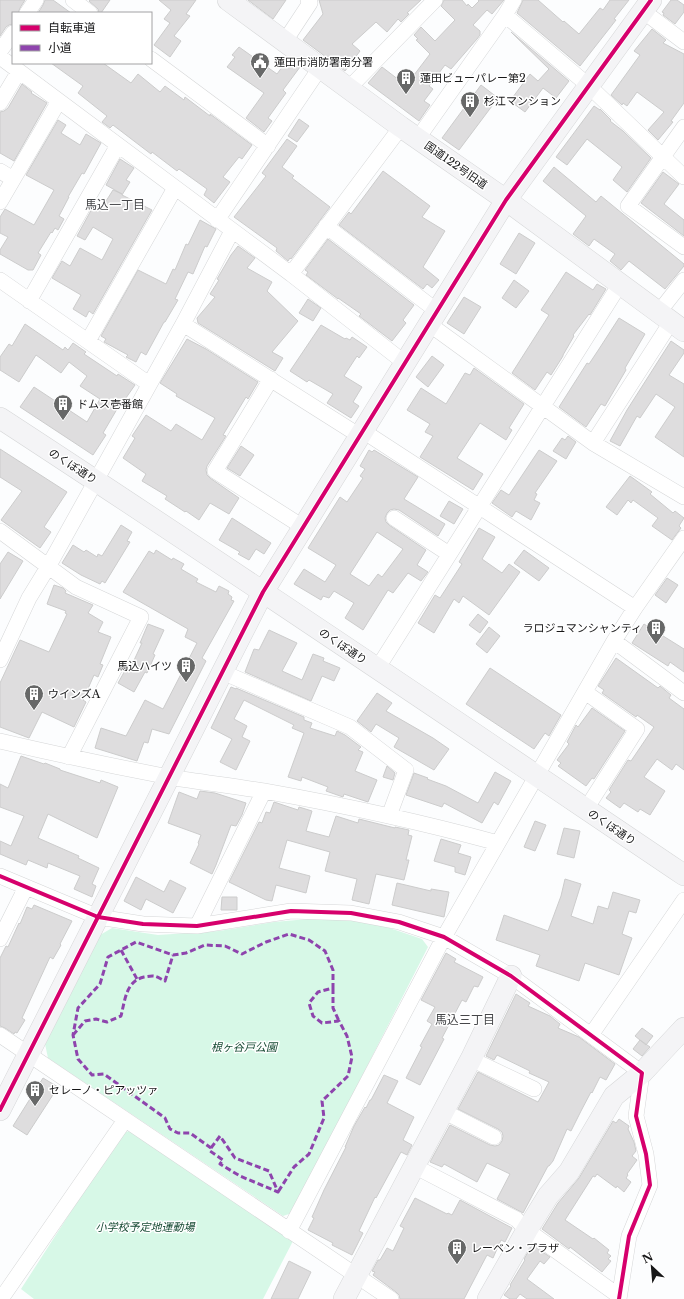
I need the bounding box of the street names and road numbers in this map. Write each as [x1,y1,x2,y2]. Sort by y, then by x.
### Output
street label: 国道122号旧道 [422,138,490,192]
street label: のくぼ通り [46,445,100,487]
street label: のくぼ通り [316,625,370,667]
street label: のくぼ通り [585,806,639,848]

